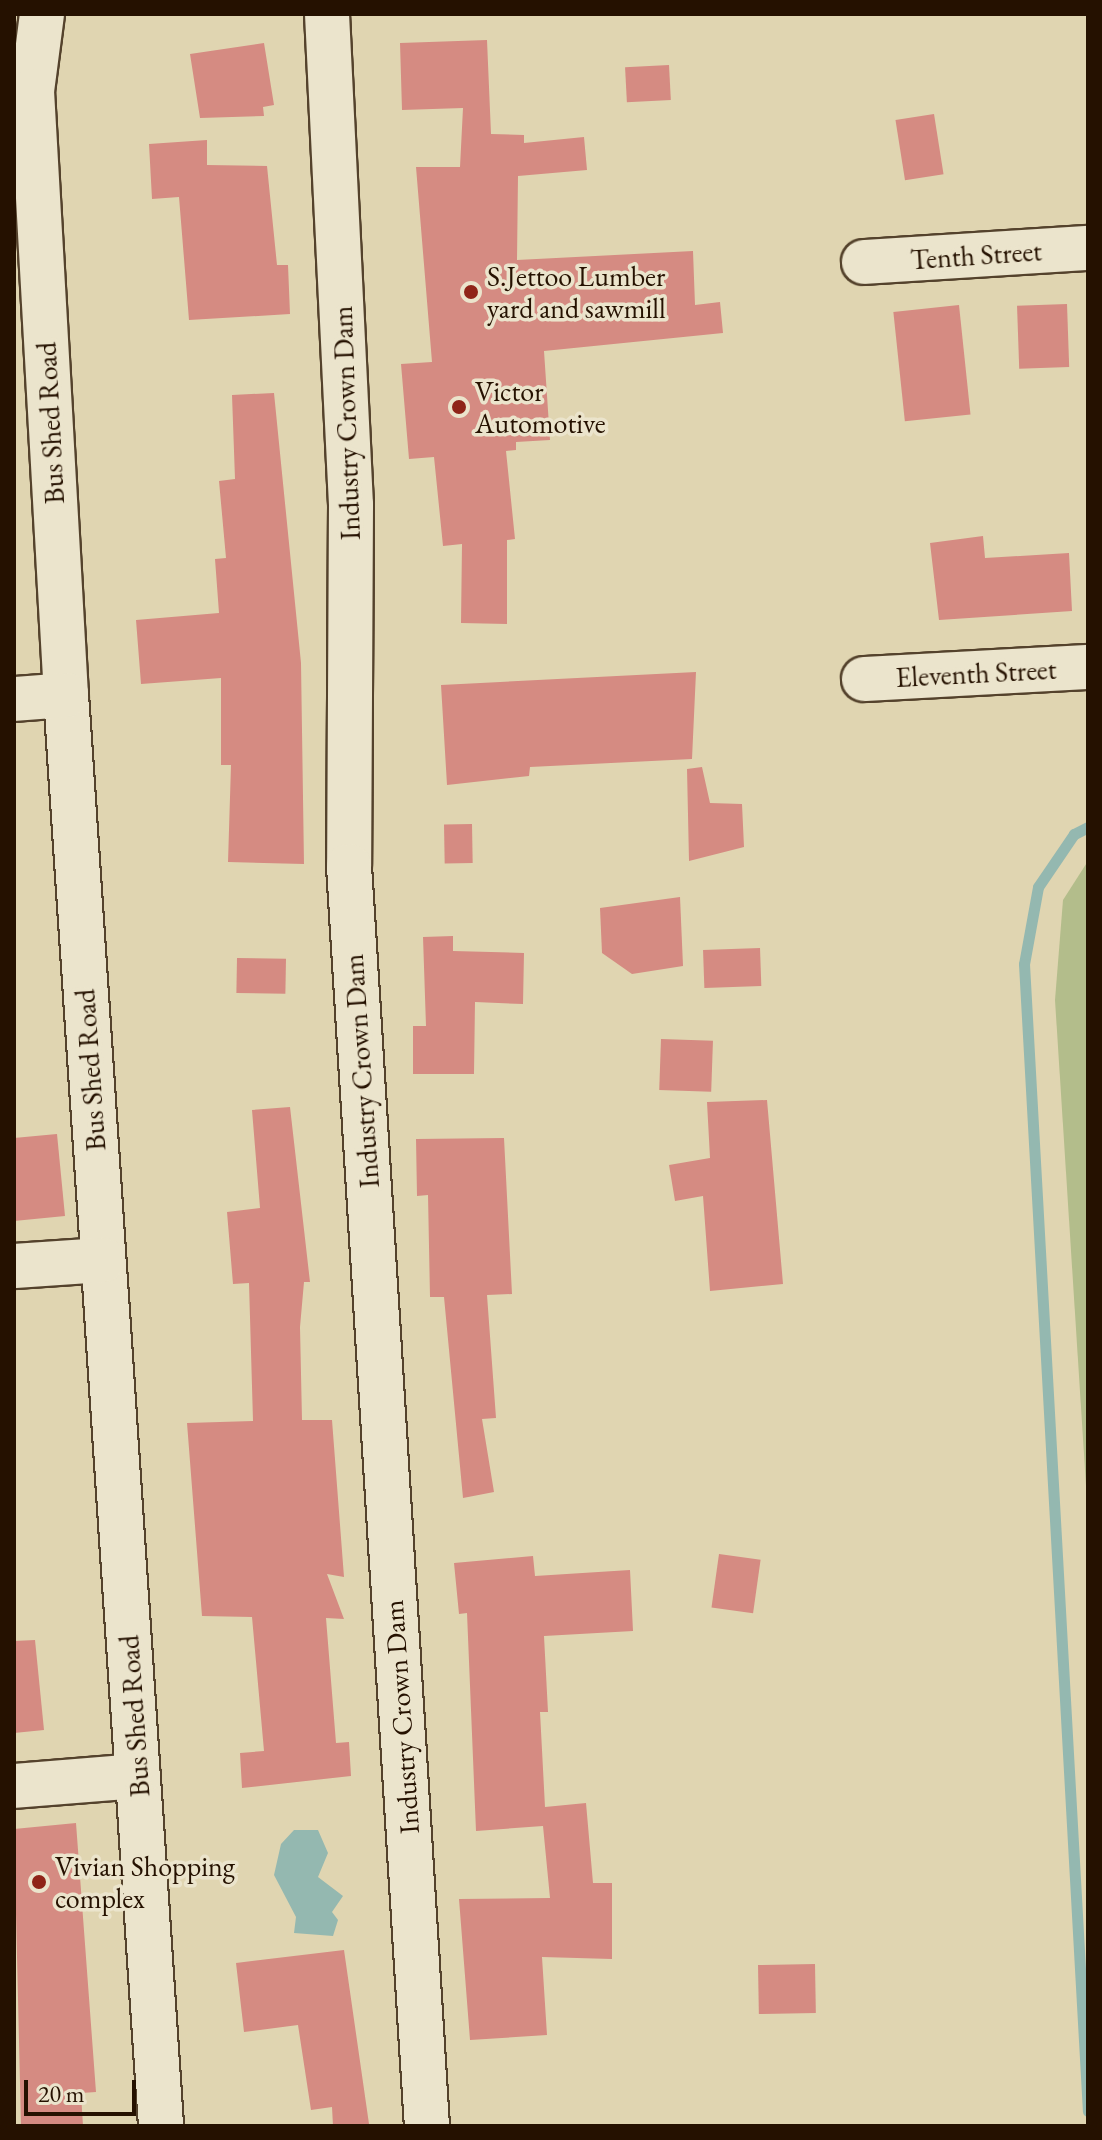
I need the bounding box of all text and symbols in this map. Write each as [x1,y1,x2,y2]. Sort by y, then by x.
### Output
street label: Tenth Street [909,234,1043,276]
place label: S.Jettoo Lumber yard and sawmill [487,259,666,325]
marker: S.Jettoo Lumber yard and sawmill [462,283,480,301]
street label: Industry Crown Dam [325,305,367,541]
street label: Bus Shed Road [29,341,71,505]
place label: Victor Automotive [475,374,606,440]
marker: Victor Automotive [450,398,468,416]
street label: Eleventh Street [895,652,1057,694]
street label: Industry Crown Dam [336,953,386,1189]
street label: Bus Shed Road [68,988,112,1152]
street label: Industry Crown Dam [376,1599,426,1835]
street label: Bus Shed Road [112,1634,156,1798]
place label: Vivian Shopping complex [55,1849,235,1915]
marker: Vivian Shopping complex [30,1873,48,1891]
scale bar [28,2064,140,2114]
text: 20 m [38,2078,85,2109]

